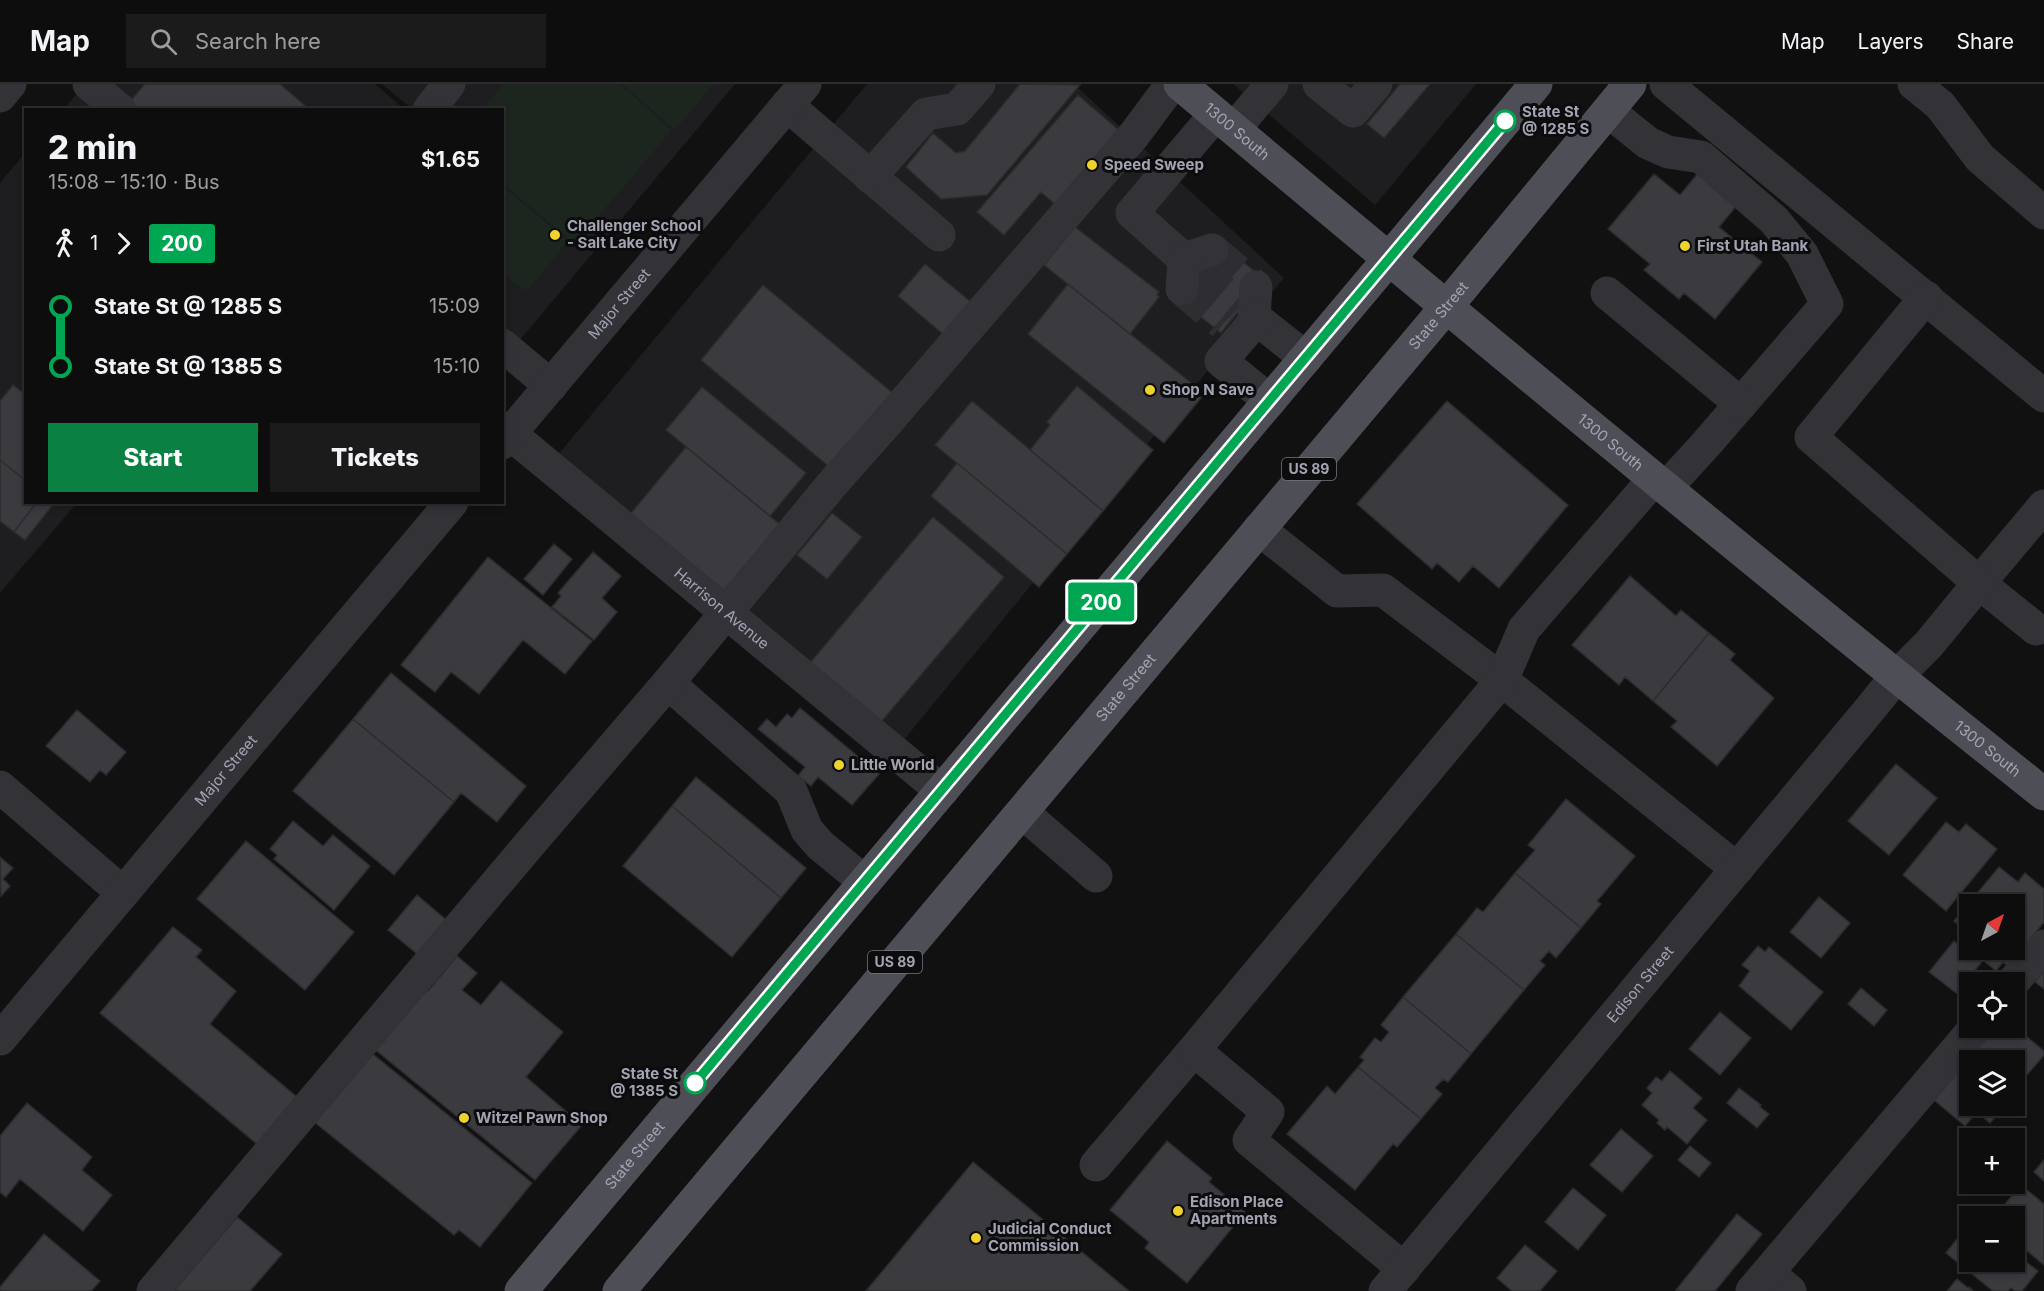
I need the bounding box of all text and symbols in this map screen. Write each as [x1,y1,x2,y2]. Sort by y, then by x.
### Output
search box [126,14,546,68]
text: Map [30,24,90,58]
icon: search [147,25,180,58]
text: Search here [195,28,321,54]
text: Map [1781,29,1825,54]
text: Layers [1858,29,1924,54]
text: Share [1957,29,2014,54]
street label: 1300 South [1200,98,1274,164]
place label: State St @ 1285 S [1522,102,1590,138]
marker: State St @ 1285 S [1494,110,1516,132]
text: 2 min [48,127,137,167]
text: $1.65 [421,146,480,172]
place label: Speed Sweep [1104,155,1204,174]
marker: Speed Sweep [1085,158,1099,172]
text: 15:08 – 15:10 · Bus [48,170,220,194]
place label: Challenger School - Salt Lake City [567,216,701,252]
icon: walk [48,227,81,260]
icon: forward [107,227,140,260]
marker: Challenger School - Salt Lake City [548,228,562,242]
text: 1 [90,231,98,255]
text: 200 [161,231,203,256]
place label: First Utah Bank [1697,236,1809,255]
marker: First Utah Bank [1678,239,1692,253]
street label: Major Street [584,264,654,343]
street label: State Street [1404,277,1472,353]
text: State St @ 1285 S [94,293,282,319]
text: 15:09 [429,294,480,318]
text: State St @ 1385 S [94,353,282,379]
text: 15:10 [433,354,480,378]
place label: Shop N Save [1162,380,1254,399]
marker: Shop N Save [1143,383,1157,397]
street label: 1300 South [1574,409,1647,475]
button: Start [48,423,258,492]
button: Tickets [270,423,480,492]
road number: US 89 [1282,458,1336,480]
street label: Harrison Avenue [670,563,773,653]
line badge: 200 [1066,582,1136,622]
text: 200 [1080,590,1122,615]
street label: State Street [1092,649,1160,725]
street label: 1300 South [1951,716,2025,781]
street label: Major Street [190,731,261,809]
place label: Little World [851,755,934,774]
marker: Little World [832,758,846,772]
north arrow [1959,894,2025,960]
map controls [1959,894,2025,1272]
street label: Edison Street [1603,942,1678,1026]
road number: US 89 [868,951,922,973]
button: locate [1959,972,2025,1038]
button: layers [1959,1050,2025,1116]
place label: State St @ 1385 S [610,1064,679,1100]
marker: State St @ 1385 S [684,1072,706,1094]
place label: Witzel Pawn Shop [476,1108,608,1127]
marker: Witzel Pawn Shop [457,1111,471,1125]
street label: State Street [601,1117,669,1193]
button: + [1959,1128,2025,1194]
place label: Edison Place Apartments [1190,1192,1283,1228]
marker: Edison Place Apartments [1171,1204,1185,1218]
button: − [1959,1206,2025,1272]
place label: Judicial Conduct Commission [988,1219,1112,1255]
marker: Judicial Conduct Commission [969,1231,983,1245]

